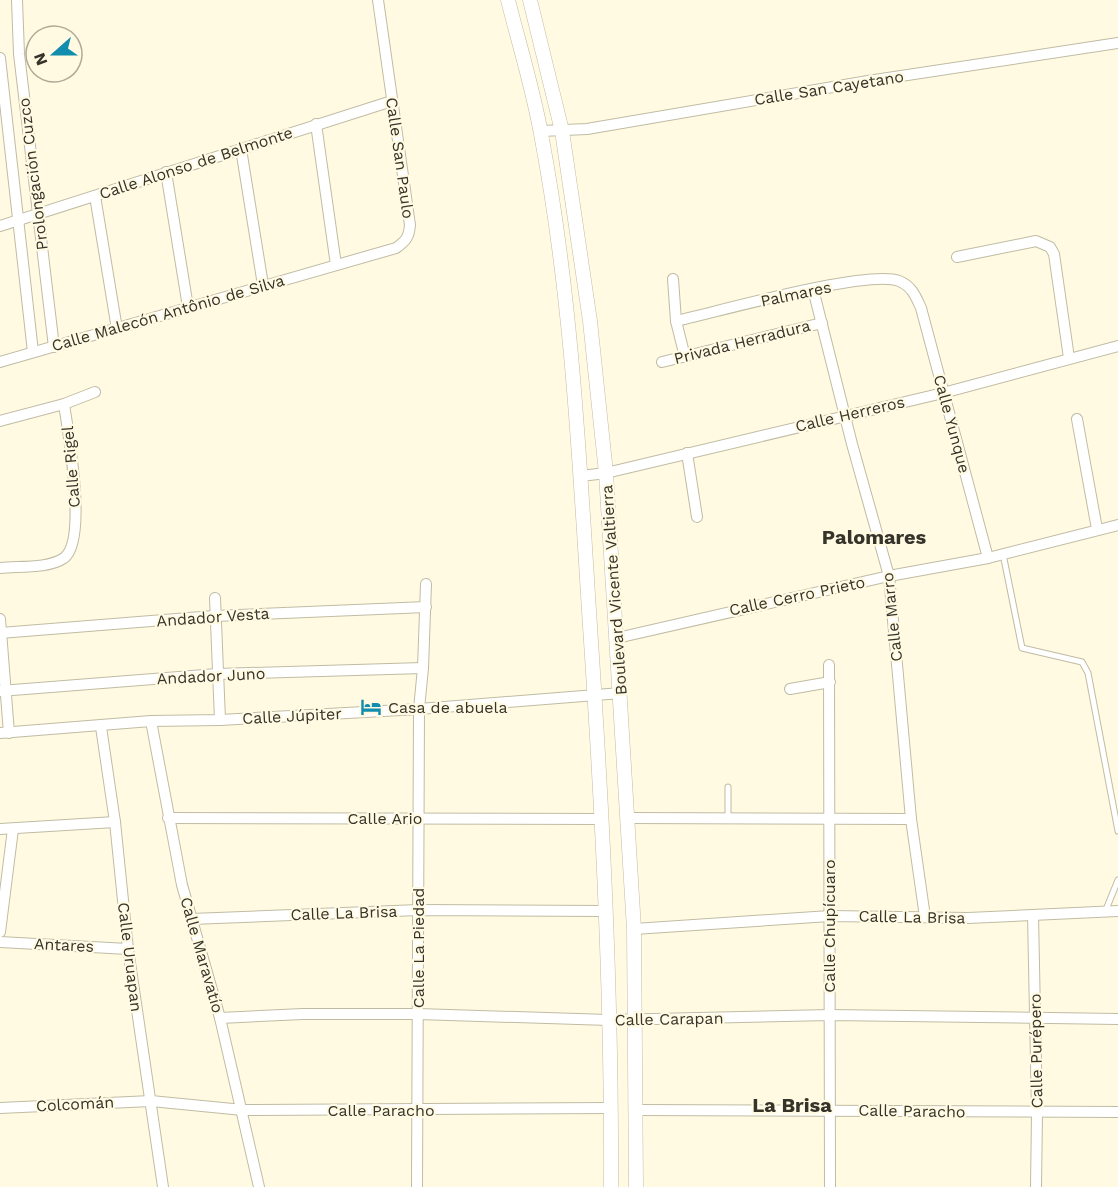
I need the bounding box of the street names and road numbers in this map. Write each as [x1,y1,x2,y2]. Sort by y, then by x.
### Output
street label: Calle San Cayetano [753,67,905,109]
street label: Calle San Paulo [382,96,418,220]
street label: Prolongación Cuzco [14,97,52,251]
street label: Calle Alonso de Belmonte [97,123,295,203]
street label: Calle Malecón Antônio de Silva [49,271,287,355]
street label: Palmares [759,277,833,311]
street label: Privada Herradura [672,316,812,368]
street label: Calle Yunque [930,373,974,475]
street label: Calle Herreros [793,392,907,436]
street label: Calle Rigel [58,425,84,509]
street label: Boulevard Vicente Valtierra [597,484,631,696]
street label: Calle Marro [878,571,906,663]
street label: Calle Cerro Prieto [727,572,867,620]
street label: Andador Vesta [156,604,270,630]
street label: Andador Juno [156,664,266,688]
street label: Calle Júpiter [242,704,343,728]
street label: Calle Ario [348,809,422,828]
street label: Calle Chupícuaro [820,859,839,993]
street label: Calle La Piedad [409,888,428,1008]
street label: Calle Maravatío [176,895,228,1015]
street label: Calle Uruapan [114,901,146,1013]
street label: Calle La Brisa [290,902,398,924]
street label: Calle La Brisa [858,907,966,927]
street label: Antares [34,934,94,956]
street label: Calle Purépero [1025,993,1047,1109]
street label: Calle Carapan [614,1009,724,1029]
street label: Colcomán [35,1092,115,1116]
street label: Calle Paracho [327,1101,435,1120]
street label: Calle Paracho [858,1101,966,1121]

